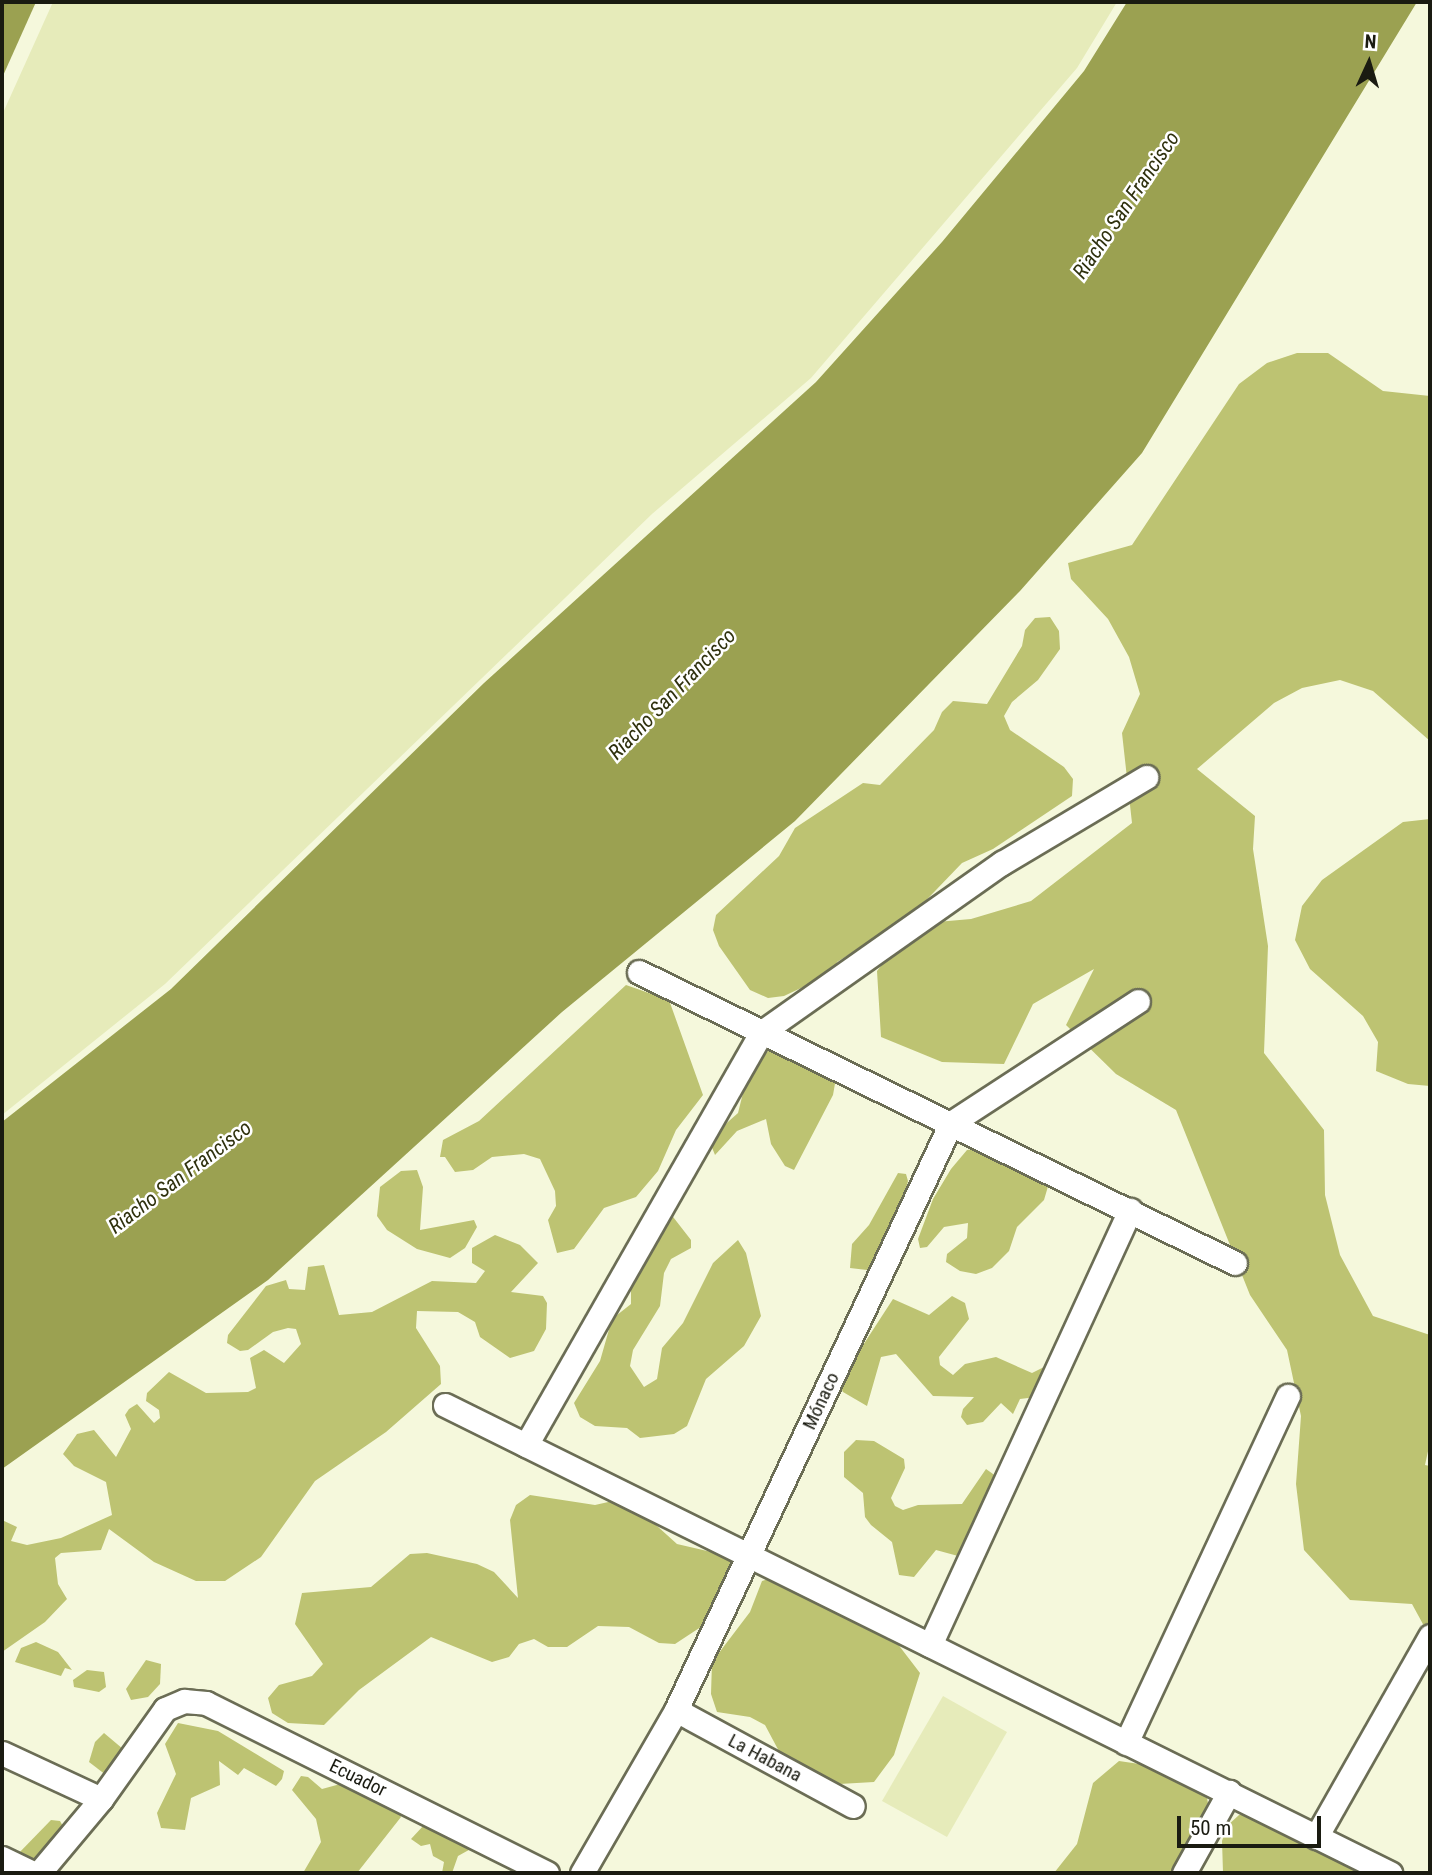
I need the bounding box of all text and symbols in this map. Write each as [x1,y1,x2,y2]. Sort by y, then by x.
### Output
north arrow [1334,28,1404,98]
text: N [1364,30,1377,53]
water label: Riacho San Francisco [1067,126,1185,284]
water label: Riacho San Francisco [603,623,741,765]
water label: Riacho San Francisco [104,1115,256,1239]
street label: Mónaco [798,1369,844,1433]
street label: La Habana [724,1729,806,1787]
street label: Ecuador [326,1754,390,1802]
scale bar [1180,1801,1324,1845]
text: 50 m [1190,1816,1231,1840]

